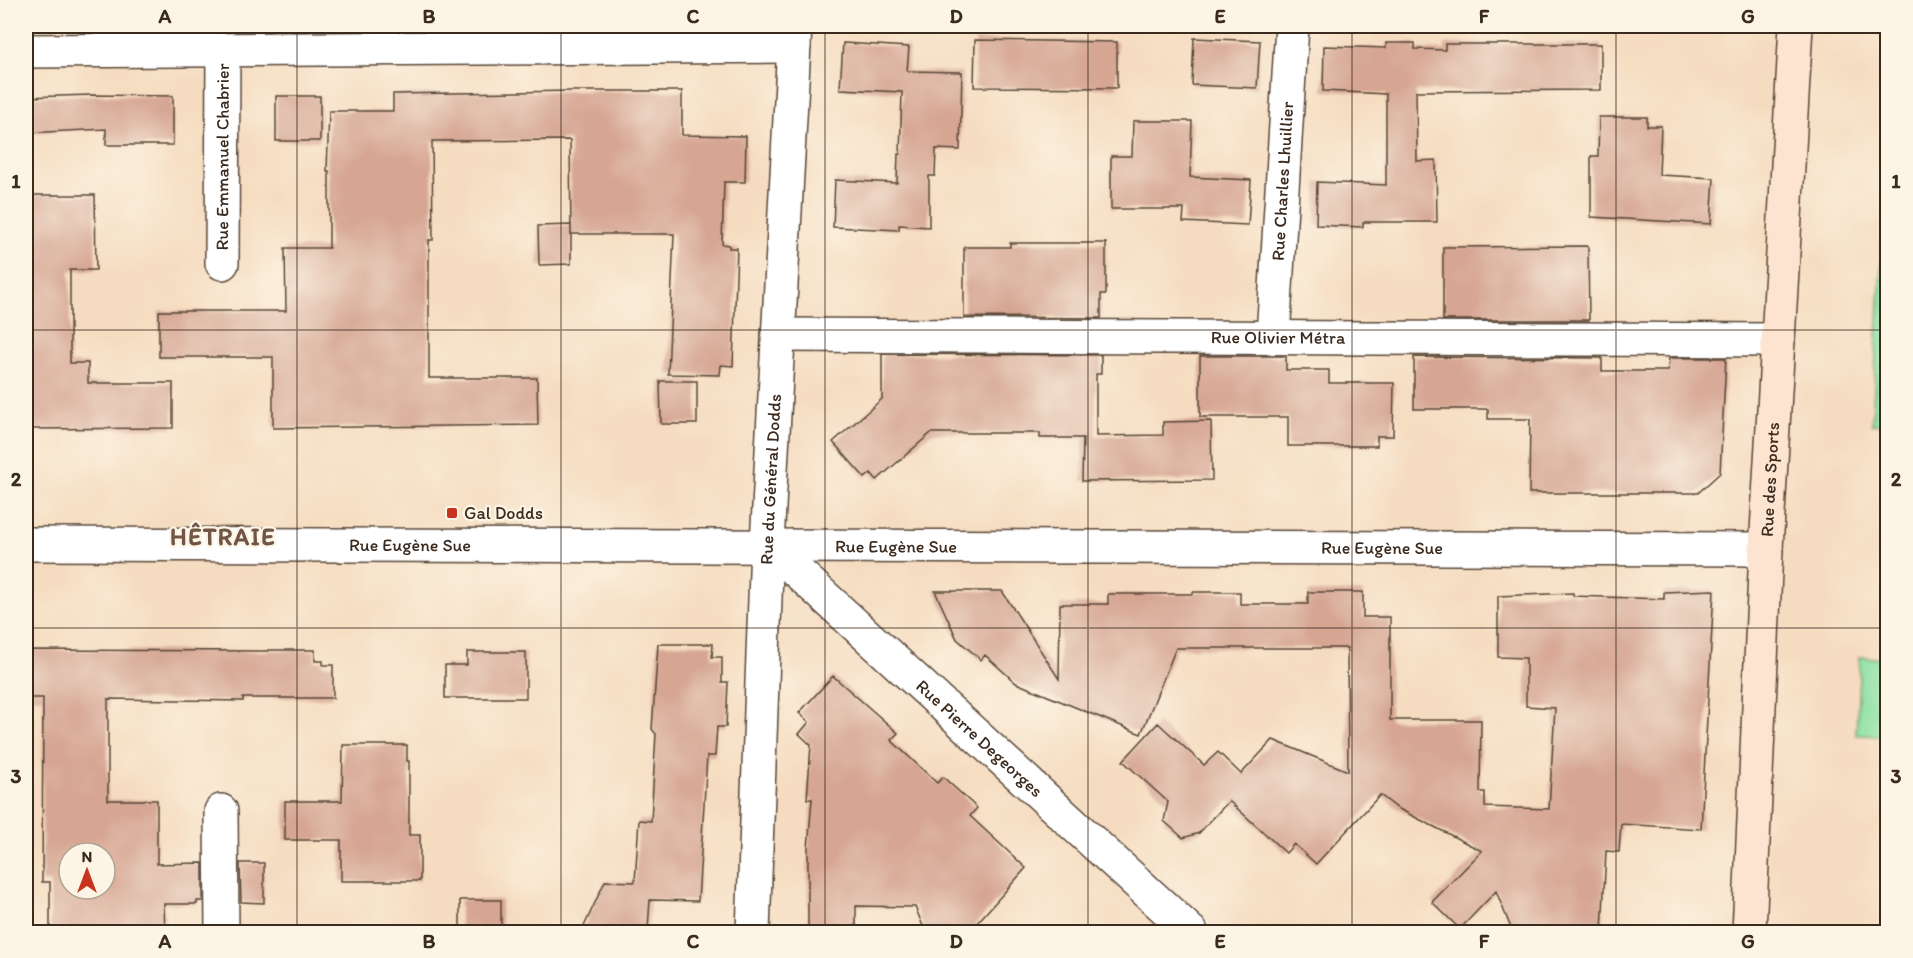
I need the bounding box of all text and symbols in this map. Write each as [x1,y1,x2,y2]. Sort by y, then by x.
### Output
text: A [158,4,172,28]
text: B [423,4,436,28]
text: C [687,4,700,28]
text: D [949,4,963,28]
text: E [1214,4,1226,28]
text: F [1479,4,1490,28]
text: G [1741,4,1755,28]
street label: Rue Emmanuel Chabrier [211,63,234,251]
street label: Rue Charles Lhuillier [1267,101,1298,262]
text: 1 [11,169,21,193]
text: 1 [1891,169,1901,193]
street label: Rue Olivier Métra [1211,326,1346,349]
street label: Rue du Général Dodds [755,393,786,565]
street label: Rue des Sports [1756,421,1784,538]
text: 2 [11,467,22,491]
text: 2 [1891,467,1902,491]
place label: Gal Dodds [464,502,543,524]
marker: Gal Dodds [445,506,459,520]
district label: HÊTRAIE [170,522,276,551]
street label: Rue Eugène Sue [349,534,471,556]
street label: Rue Eugène Sue [835,535,957,558]
street label: Rue Eugène Sue [1321,537,1443,559]
street label: Rue Pierre Degeorges [911,675,1047,802]
text: 3 [11,764,22,788]
text: 3 [1891,764,1902,788]
north arrow [57,841,117,901]
text: N [82,847,92,866]
text: A [158,929,172,953]
text: B [423,929,436,953]
text: C [687,929,700,953]
text: D [949,929,963,953]
text: E [1214,929,1226,953]
text: F [1479,929,1490,953]
text: G [1741,929,1755,953]

